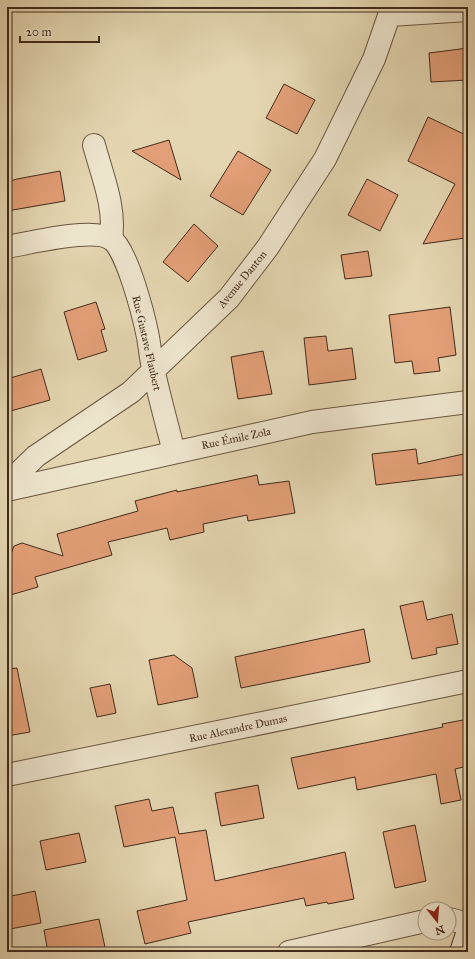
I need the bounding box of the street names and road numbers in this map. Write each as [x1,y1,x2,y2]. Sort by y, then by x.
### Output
street label: Avenue Danton [215,248,270,311]
street label: Rue Gustave Flaubert [129,294,164,392]
street label: Rue Émile Zola [200,424,272,452]
street label: Rue Alexandre Dumas [188,712,288,745]

